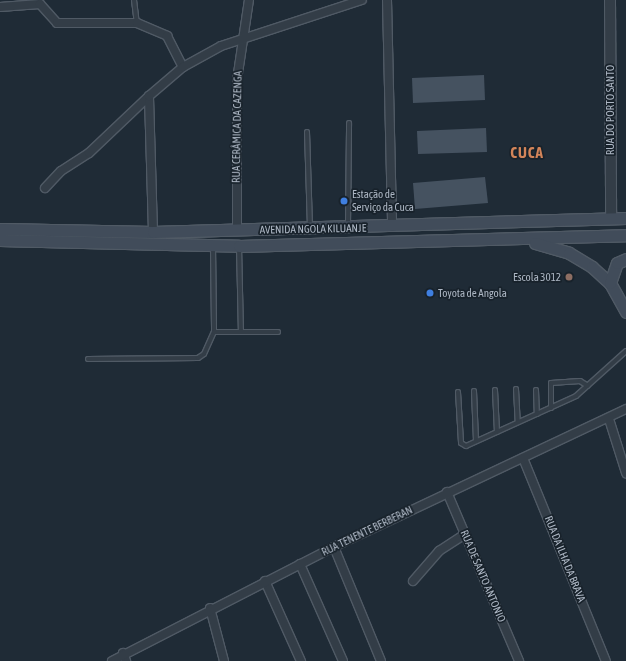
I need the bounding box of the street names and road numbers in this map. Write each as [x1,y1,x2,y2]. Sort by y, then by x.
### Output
street label: RUA DO PORTO SANTO [603,65,617,155]
street label: RUA CERÂMICA DA CAZENGA [229,71,245,183]
street label: AVENIDA NGOLA KILUANJE [260,221,366,237]
street label: RUA TENENTE BERBERAN [319,503,415,559]
street label: RUA DA ILHA DA BRAVA [542,514,588,604]
street label: RUA DE SANTO ANTONIO [458,528,508,624]

